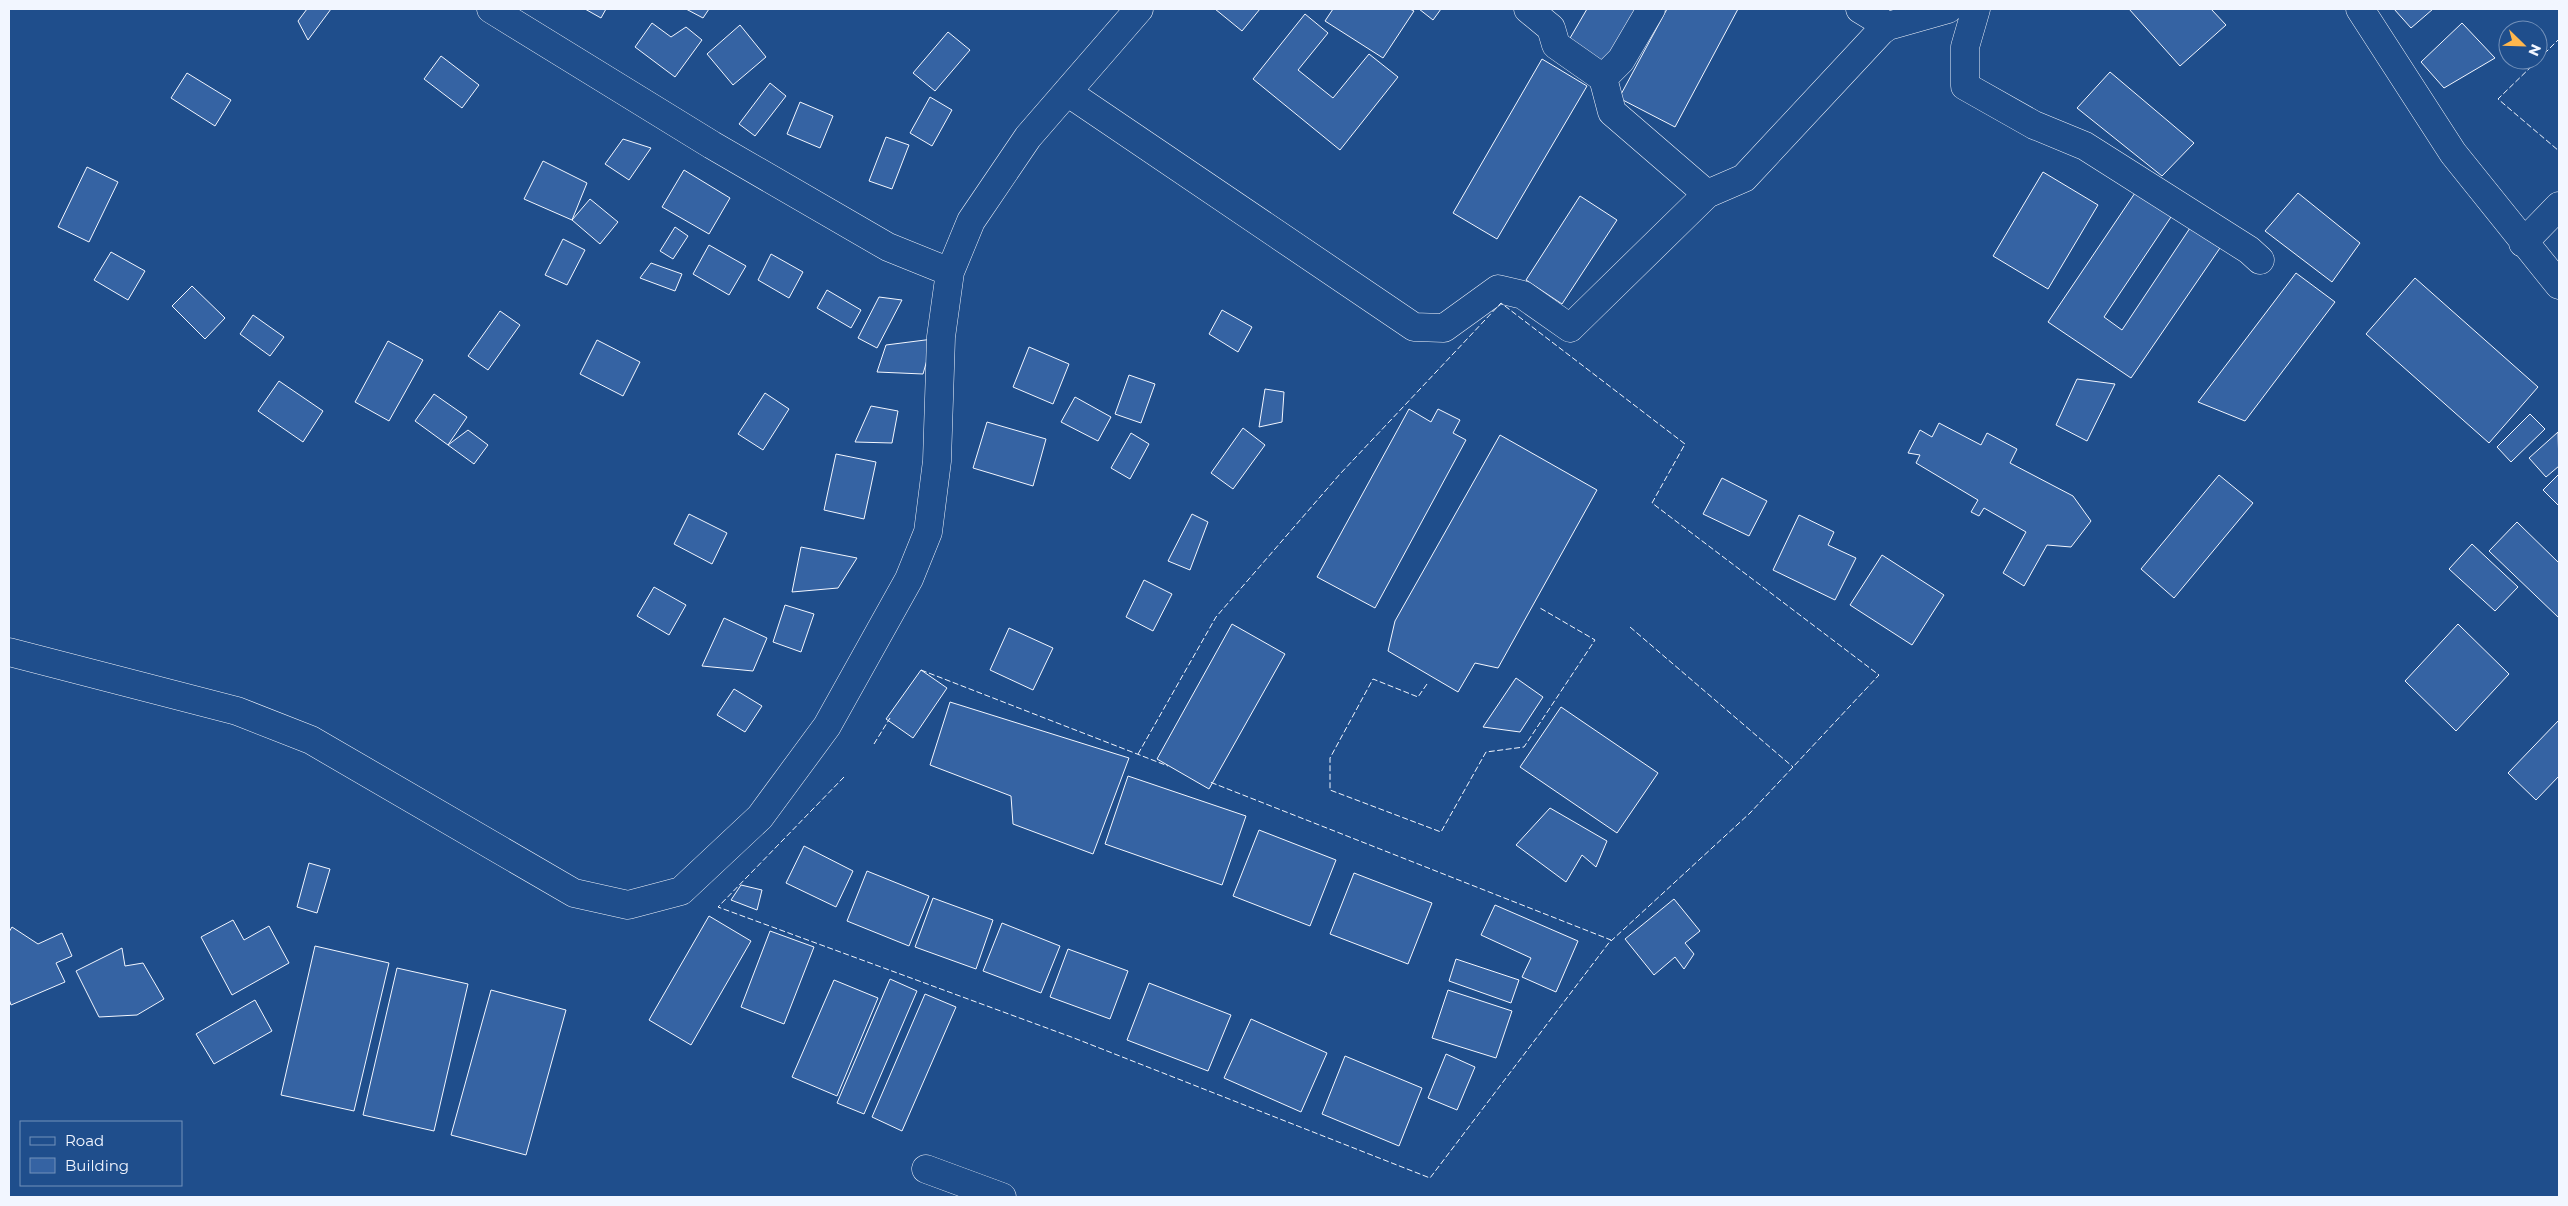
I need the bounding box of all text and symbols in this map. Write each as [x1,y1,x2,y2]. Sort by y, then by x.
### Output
north arrow [2498,20,2548,70]
text: N [2524,41,2545,59]
legend [20,1121,182,1186]
text: Road [65,1131,104,1150]
text: Building [65,1156,129,1175]

